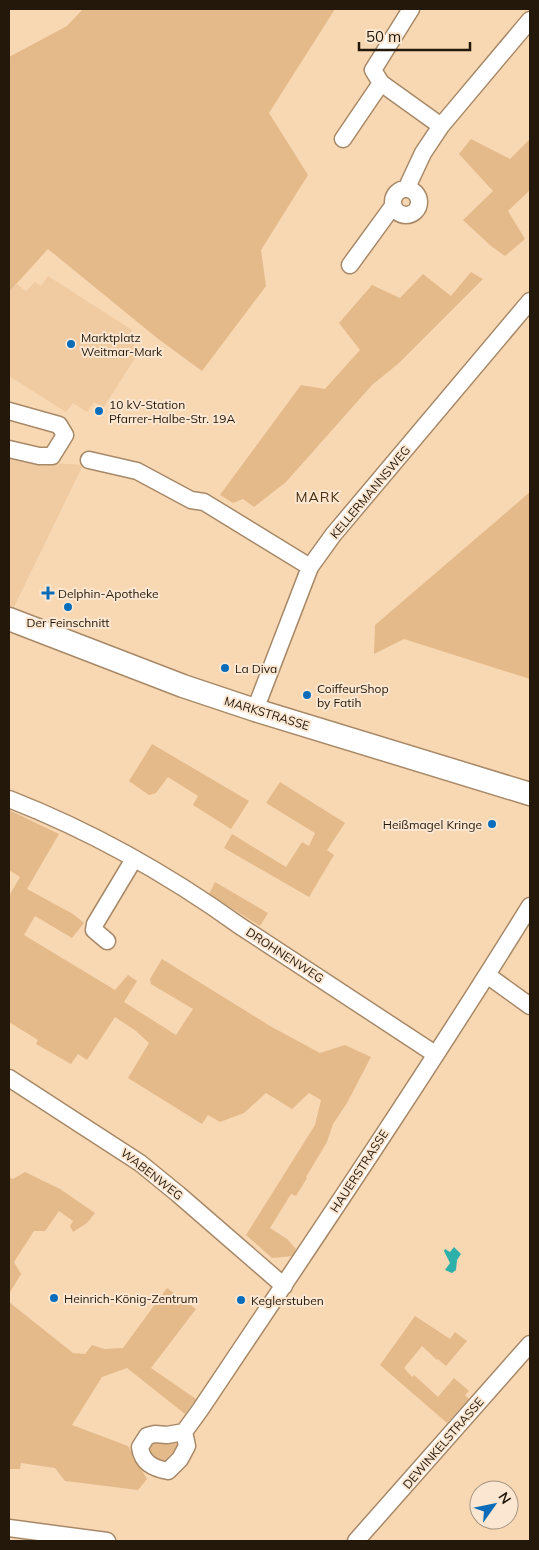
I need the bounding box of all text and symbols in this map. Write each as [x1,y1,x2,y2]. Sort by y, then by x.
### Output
scale bar [359,20,470,52]
text: 50 m [366,27,401,46]
place label: Marktplatz Weitmar-Mark [81,330,163,359]
marker: Marktplatz Weitmar-Mark [65,338,77,350]
place label: 10 kV-Station Pfarrer-Halbe-Str. 19A [109,397,235,426]
marker: 10 kV-Station Pfarrer-Halbe-Str. 19A [93,405,105,417]
street label: KELLERMANNSWEG [327,443,413,541]
district label: MARK [296,488,341,506]
place label: Delphin-Apotheke [58,586,159,601]
marker: Delphin-Apotheke [42,587,54,599]
marker: Der Feinschnitt [62,601,74,613]
place label: Der Feinschnitt [27,615,109,630]
place label: La Diva [235,661,277,676]
marker: La Diva [219,662,231,674]
place label: CoiffeurShop by Fatih [317,681,389,710]
marker: CoiffeurShop by Fatih [301,689,313,701]
street label: MARKSTRASSE [223,693,311,733]
place label: Heißmagel Kringe [383,817,482,832]
marker: Heißmagel Kringe [486,818,498,830]
street label: DROHNENWEG [243,924,327,986]
street label: HAUERSTRASSE [327,1127,391,1215]
street label: WABENWEG [118,1145,186,1203]
place label: Heinrich-König-Zentrum [64,1291,198,1306]
marker: Heinrich-König-Zentrum [48,1292,60,1304]
place label: Keglerstuben [251,1293,324,1308]
marker: Keglerstuben [235,1294,247,1306]
street label: DEWINKELSTRASSE [399,1394,487,1492]
north arrow [469,1480,519,1530]
text: N [494,1489,515,1507]

